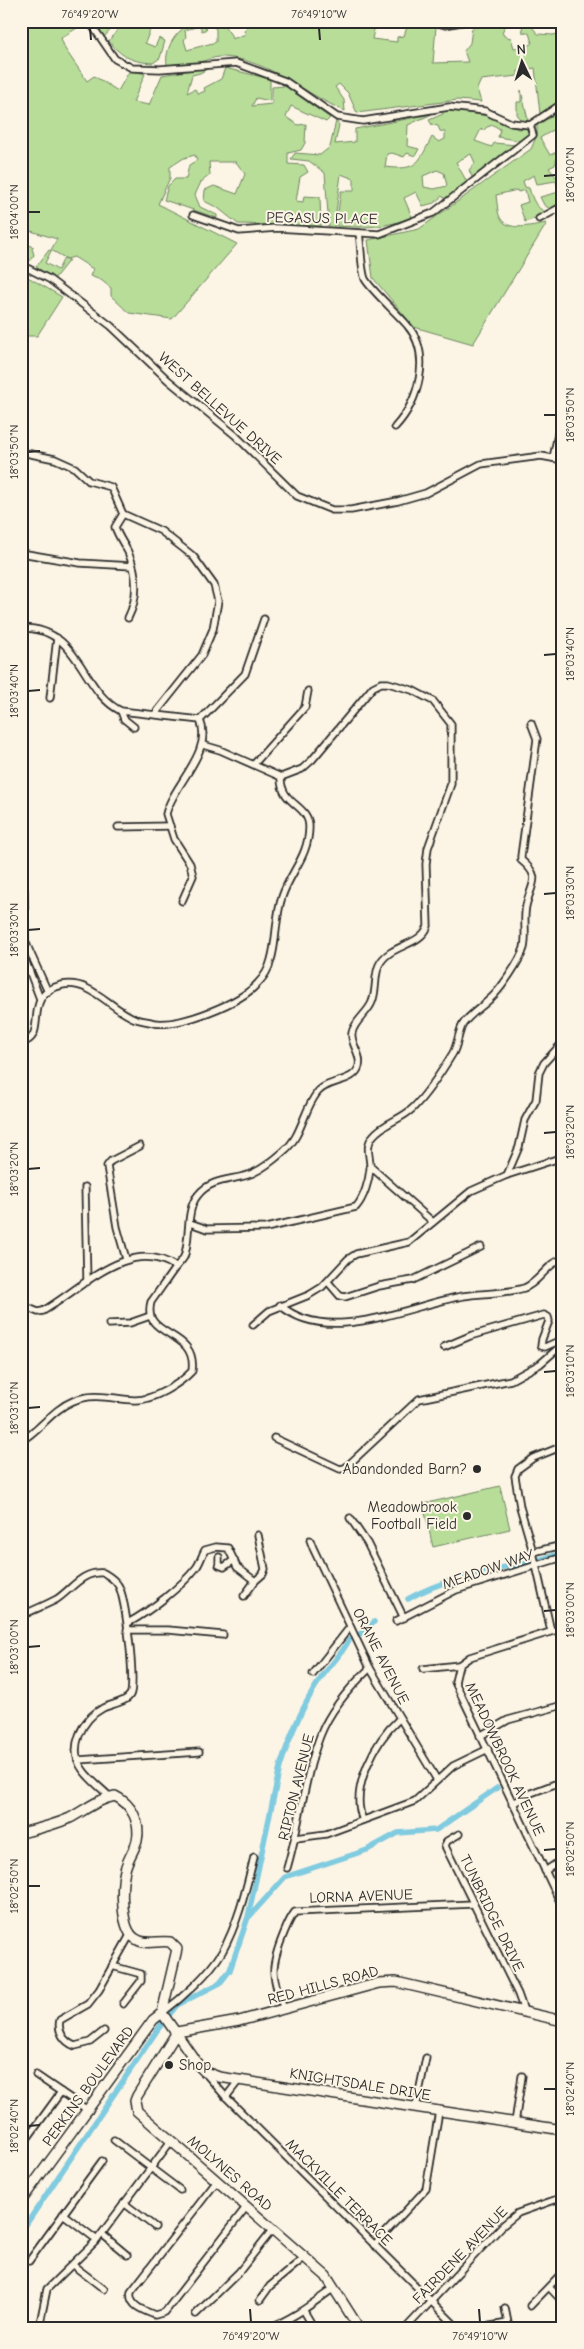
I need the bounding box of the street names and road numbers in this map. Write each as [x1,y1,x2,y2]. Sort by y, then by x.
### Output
street label: PEGASUS PLACE [266,208,378,228]
street label: WEST BELLEVUE DRIVE [155,348,285,468]
street label: MEADOW WAY [440,1545,536,1593]
street label: ORANE AVENUE [349,1605,413,1707]
street label: MEADOWBROOK AVENUE [461,1679,549,1839]
street label: RIPTON AVENUE [274,1732,318,1842]
street label: TUNBRIDGE DRIVE [456,1852,528,1974]
street label: LORNA AVENUE [309,1885,413,1907]
street label: RED HILLS ROAD [266,1962,380,2008]
street label: PERKINS BOULEVARD [38,2023,138,2149]
street label: KNIGHTSDALE DRIVE [288,2064,432,2104]
street label: MOLYNES ROAD [184,2131,276,2215]
street label: MACKVILLE TERRACE [282,2135,396,2249]
street label: FAIRDENE AVENUE [409,2202,511,2308]

